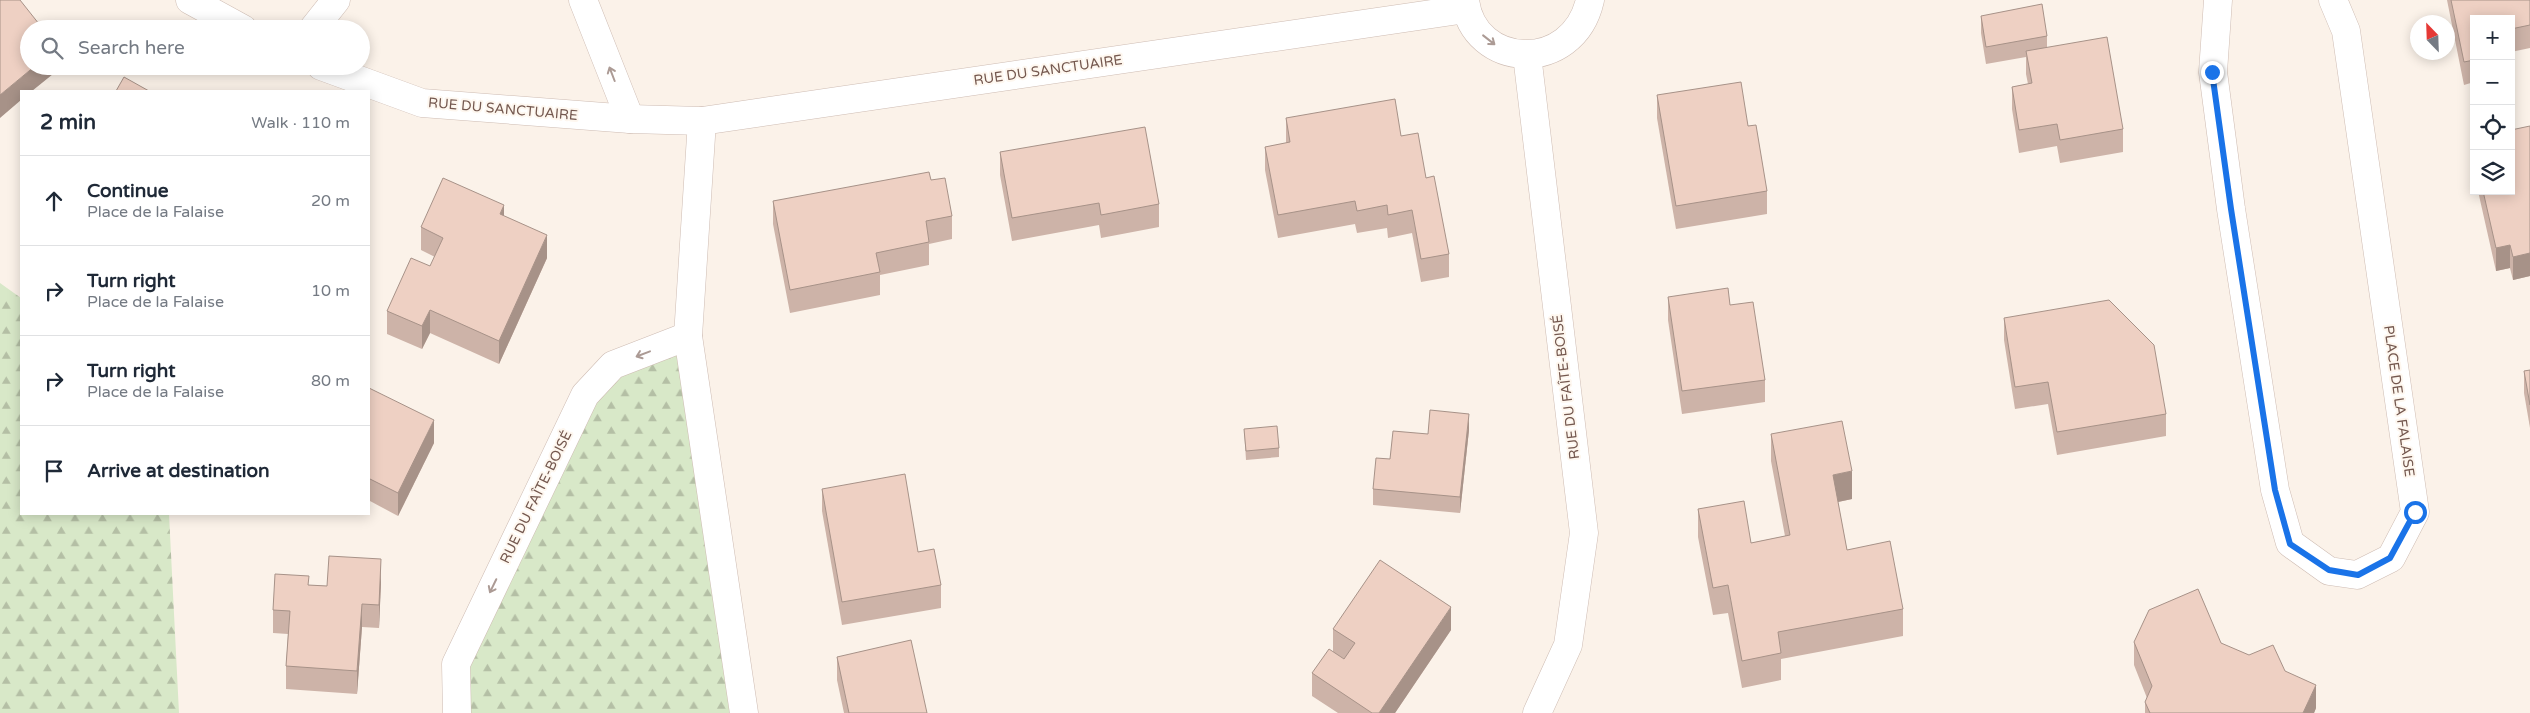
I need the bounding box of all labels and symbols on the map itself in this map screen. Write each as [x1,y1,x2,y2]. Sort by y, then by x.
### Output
north arrow [2410,15,2455,60]
one-way arrow [1482,35,1495,46]
street label: RUE DU SANCTUAIRE [972,51,1124,89]
route end [2201,61,2224,84]
one-way arrow [607,67,616,82]
street label: RUE DU SANCTUAIRE [427,94,579,124]
street label: RUE DU FAÎTE-BOISÉ [1549,313,1583,460]
street label: PLACE DE LA FALAISE [2380,324,2418,478]
one-way arrow [636,350,651,359]
street label: RUE DU FAÎTE-BOISÉ [496,428,576,566]
route start [2404,501,2427,524]
one-way arrow [488,578,497,593]

